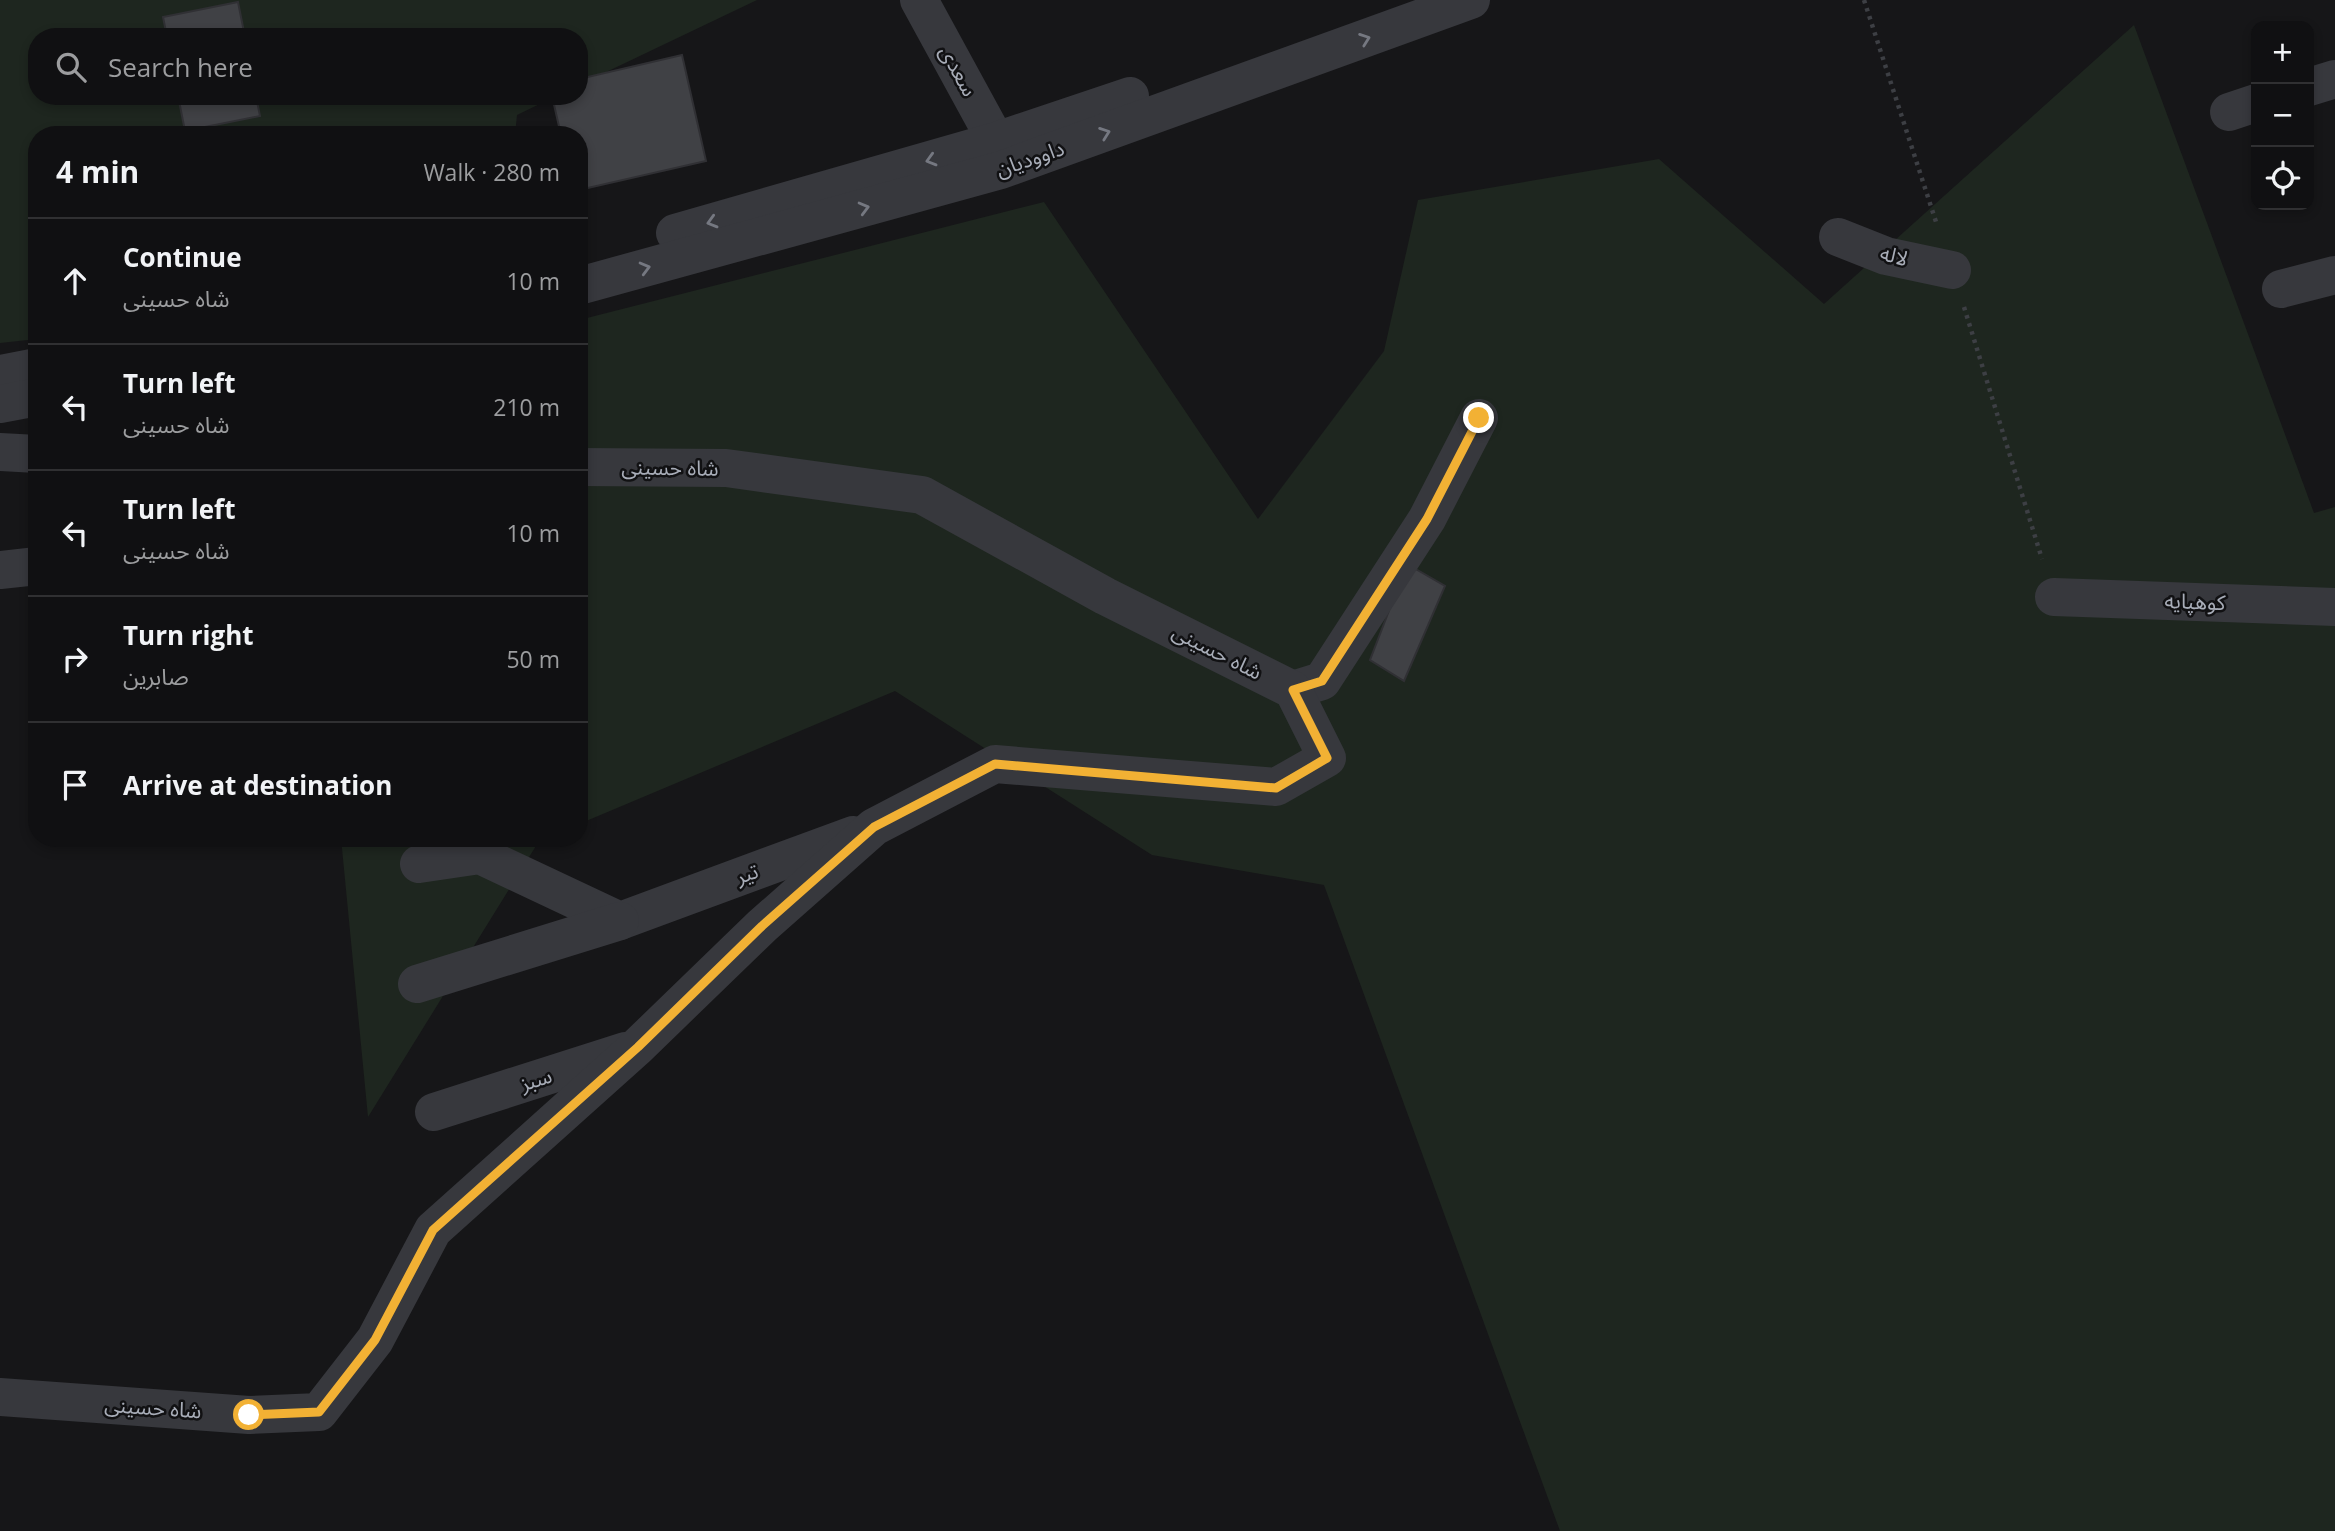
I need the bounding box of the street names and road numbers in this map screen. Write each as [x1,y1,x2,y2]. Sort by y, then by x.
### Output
street label: سعدی [933,40,984,101]
street label: داوودیان [992,133,1068,183]
street label: لاله [1877,238,1911,272]
street label: شاه حسینی [621,452,719,482]
street label: کوهپایه [2164,586,2226,616]
street label: شاه حسینی [1168,617,1267,686]
street label: تیر [730,856,762,890]
street label: سبز [515,1061,555,1098]
street label: شاه حسینی [104,1390,203,1424]

